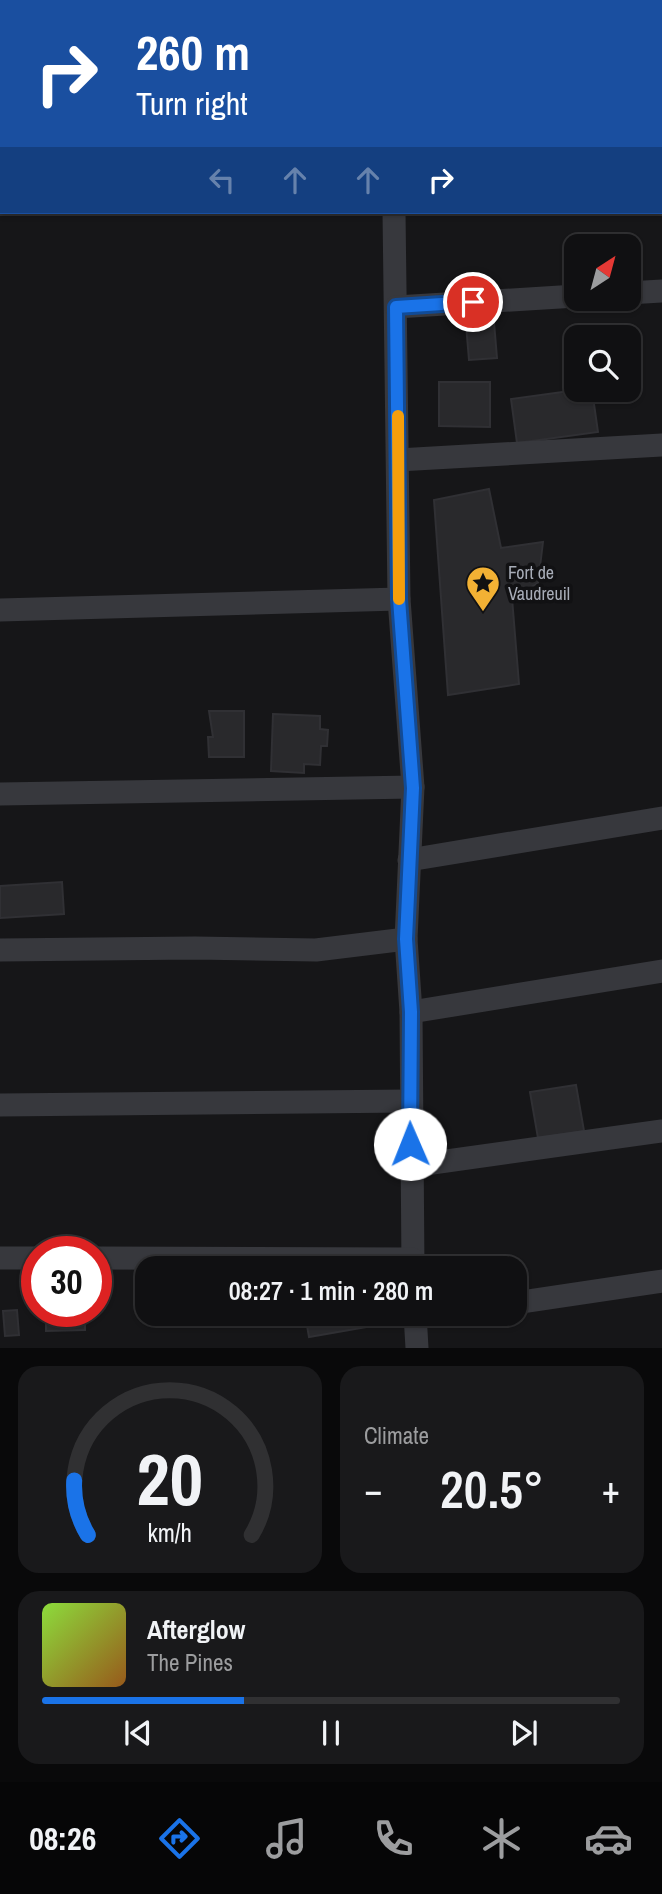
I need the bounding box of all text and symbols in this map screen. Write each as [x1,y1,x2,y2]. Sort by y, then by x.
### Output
text: 260 m [136,19,250,85]
icon: right [21,28,112,119]
text: Turn right [136,82,248,125]
icon: left [203,161,241,199]
icon: ahead [276,161,314,199]
icon: ahead [349,161,387,199]
icon: right [422,161,460,199]
north arrow [564,234,640,312]
map controls [564,234,641,402]
pin [443,272,503,332]
icon: arrive [454,283,492,321]
button: search [564,325,641,402]
place label: Fort de Vaudreuil [508,560,570,606]
place icon: Fort de Vaudreuil [464,564,502,613]
position arrow [373,1107,447,1181]
speed limit sign: 30 [21,1236,112,1327]
text: 08:27 · 1 min · 280 m [229,1273,433,1308]
text: Climate [364,1420,429,1451]
text: 20 [137,1431,203,1529]
text: 20.5° [440,1454,544,1524]
text: − [364,1464,382,1515]
text: + [602,1464,620,1515]
text: km/h [148,1516,192,1550]
text: Afterglow [147,1612,245,1647]
text: The Pines [147,1647,233,1678]
icon: previous [119,1714,157,1752]
icon: pause [312,1714,350,1752]
icon: next [505,1714,543,1752]
icon: directions [155,1814,204,1863]
icon: music [262,1814,311,1863]
icon: phone [369,1814,418,1863]
icon: climate [477,1814,526,1863]
icon: car [584,1814,633,1863]
text: 08:26 [29,1817,96,1860]

